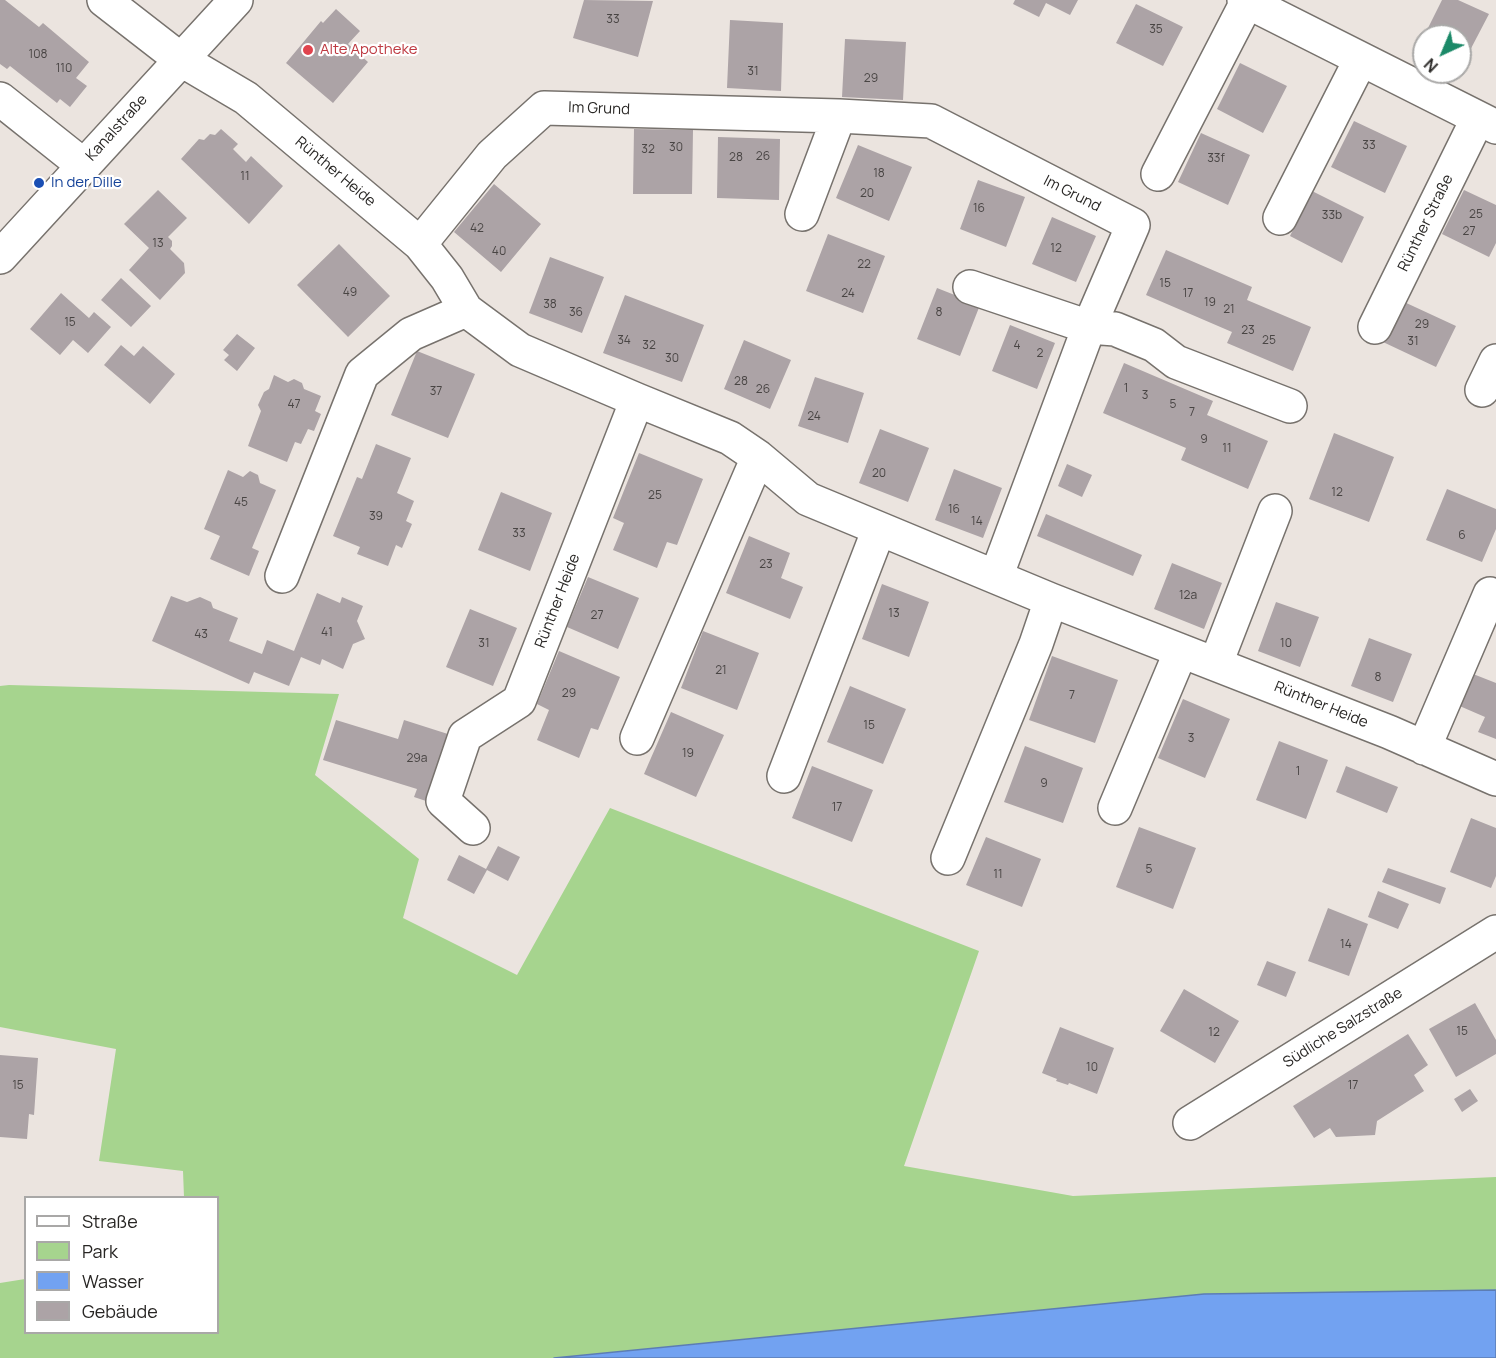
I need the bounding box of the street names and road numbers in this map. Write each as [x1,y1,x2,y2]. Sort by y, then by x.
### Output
street label: Kanalstraße [83,91,151,165]
street label: Im Grund [568,99,630,119]
street label: Rünther Heide [291,133,379,211]
street label: Im Grund [1040,172,1104,216]
street label: Rünther Straße [1395,172,1457,274]
street label: Rünther Heide [532,551,584,651]
street label: Rünther Heide [1271,678,1371,732]
street label: Südliche Salzstraße [1280,984,1406,1072]

